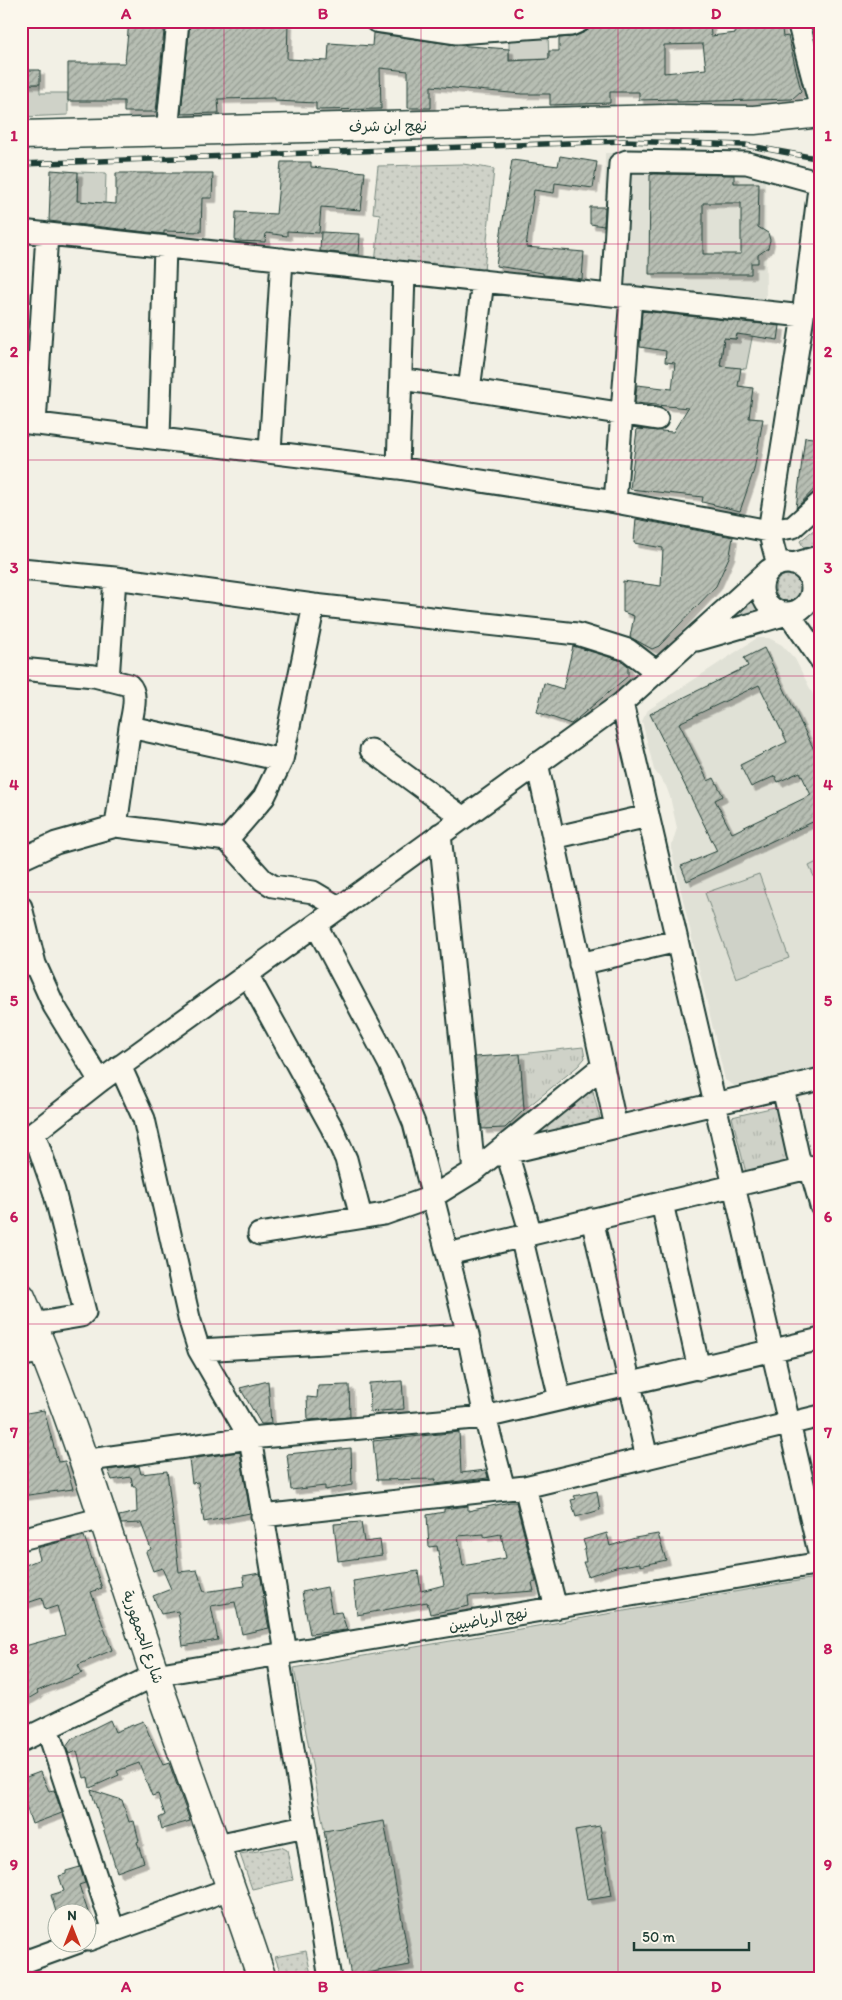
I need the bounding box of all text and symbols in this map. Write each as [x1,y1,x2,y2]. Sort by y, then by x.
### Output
text: A [120,4,132,23]
text: B [318,4,329,23]
text: C [514,4,525,23]
text: D [711,4,722,23]
street label: نهج ابن شرف [349,116,427,137]
text: 1 [10,126,18,145]
text: 1 [824,126,832,145]
text: 2 [10,342,19,361]
text: 2 [824,342,833,361]
text: 3 [10,558,19,577]
text: 3 [824,558,833,577]
text: 4 [9,775,19,794]
text: 4 [823,775,833,794]
text: 5 [10,991,19,1010]
text: 5 [824,991,833,1010]
text: 6 [10,1207,19,1226]
text: 6 [824,1207,833,1226]
text: 7 [9,1423,18,1442]
text: 7 [823,1423,832,1442]
street label: شارع الجمهورية [118,1588,167,1686]
street label: نهج الرياضيين [447,1603,529,1636]
text: 8 [10,1639,19,1658]
text: 8 [824,1639,833,1658]
text: 9 [10,1855,18,1874]
text: 9 [824,1855,832,1874]
north arrow [48,1902,98,1952]
text: N [67,1907,77,1924]
scale bar [634,1920,750,1952]
text: 50 m [642,1928,675,1946]
text: A [120,1977,132,1996]
text: B [318,1977,329,1996]
text: C [514,1977,525,1996]
text: D [711,1977,722,1996]

